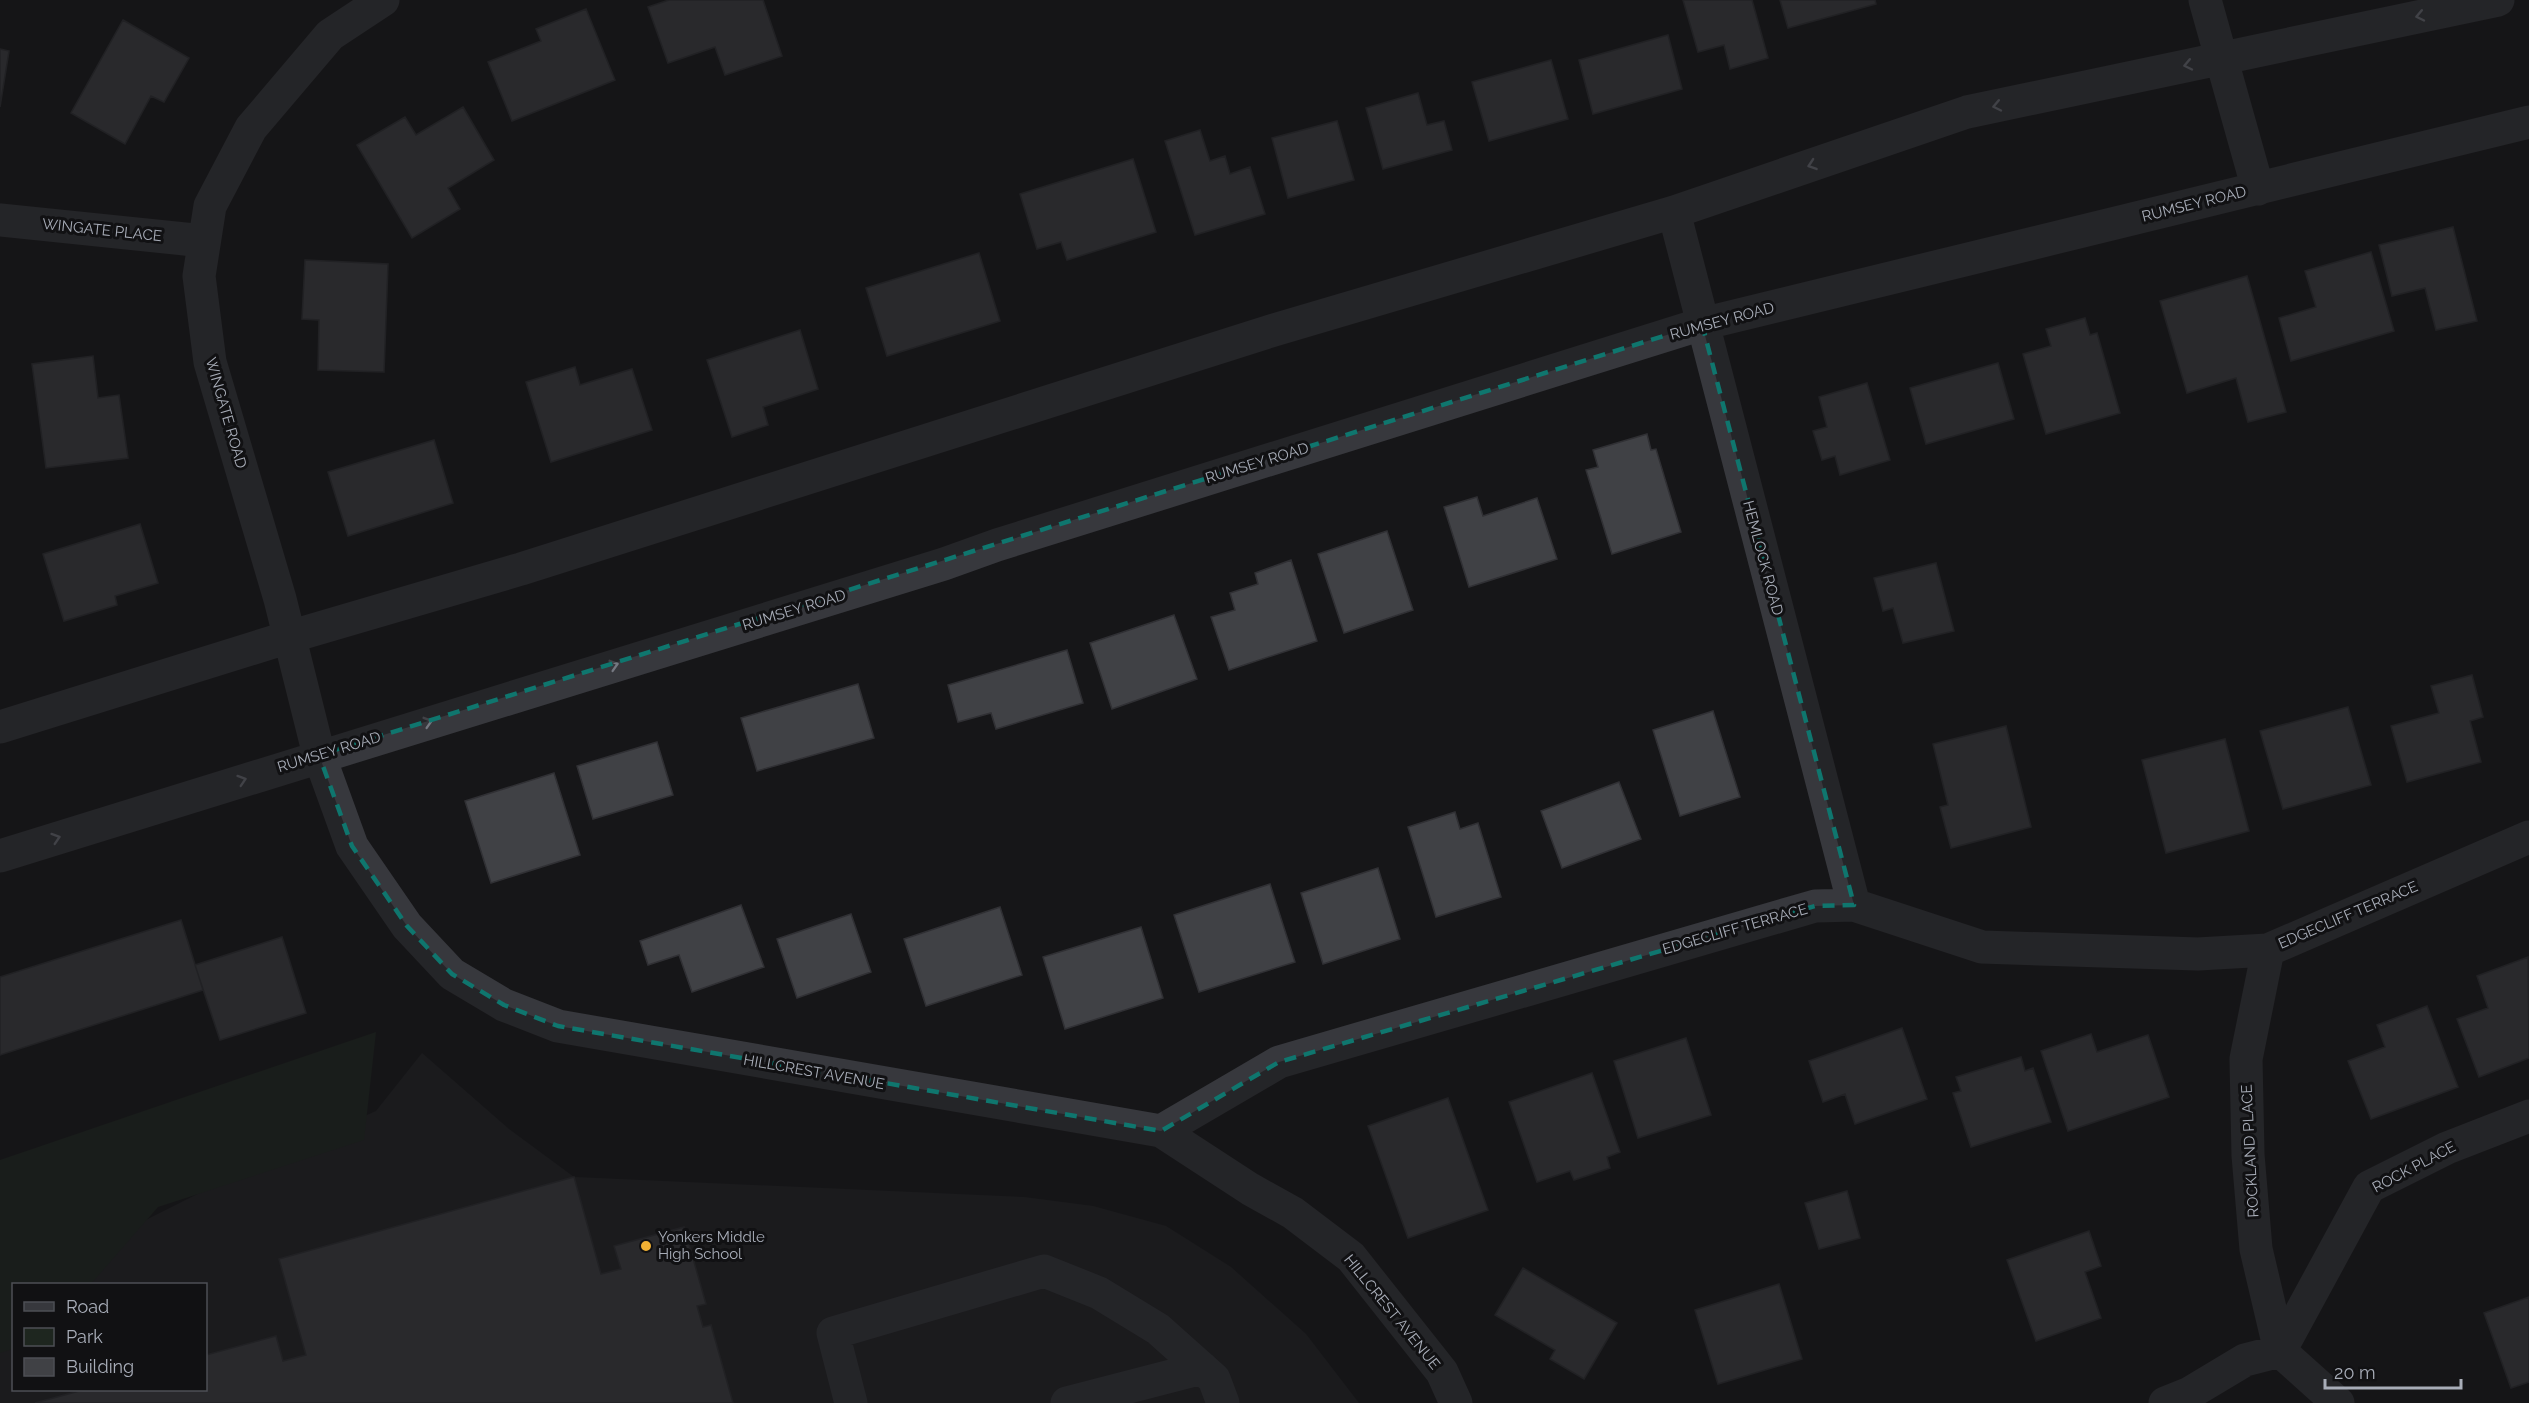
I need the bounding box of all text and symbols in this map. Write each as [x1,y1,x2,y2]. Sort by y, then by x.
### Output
one-way arrow [2415,9,2425,22]
one-way arrow [2183,58,2193,71]
one-way arrow [1993,99,2003,112]
one-way arrow [1807,158,1818,170]
street label: RUMSEY ROAD [2140,182,2248,226]
street label: WINGATE PLACE [41,215,163,245]
street label: RUMSEY ROAD [1668,298,1776,344]
street label: WINGATE ROAD [202,355,251,471]
street label: RUMSEY ROAD [1203,439,1311,487]
street label: HEMLOCK ROAD [1739,499,1787,618]
street label: RUMSEY ROAD [740,586,848,634]
one-way arrow [608,660,619,672]
one-way arrow [422,717,433,729]
street label: RUMSEY ROAD [275,728,383,776]
one-way arrow [236,774,247,787]
one-way arrow [50,833,61,845]
street label: EDGECLIFF TERRACE [2275,877,2421,953]
street label: EDGECLIFF TERRACE [1660,900,1810,958]
street label: HILLCREST AVENUE [742,1051,886,1093]
street label: ROCKLAND PLACE [2238,1084,2262,1218]
street label: ROCK PLACE [2369,1137,2459,1197]
place label: Yonkers Middle High School [658,1228,765,1263]
marker: Yonkers Middle High School [639,1239,653,1253]
street label: HILLCREST AVENUE [1340,1251,1444,1373]
legend [12,1283,207,1391]
text: Road [66,1296,109,1317]
text: Park [66,1326,103,1347]
scale bar [2325,1352,2462,1390]
text: Building [66,1356,134,1377]
text: 20 m [2334,1362,2376,1383]

